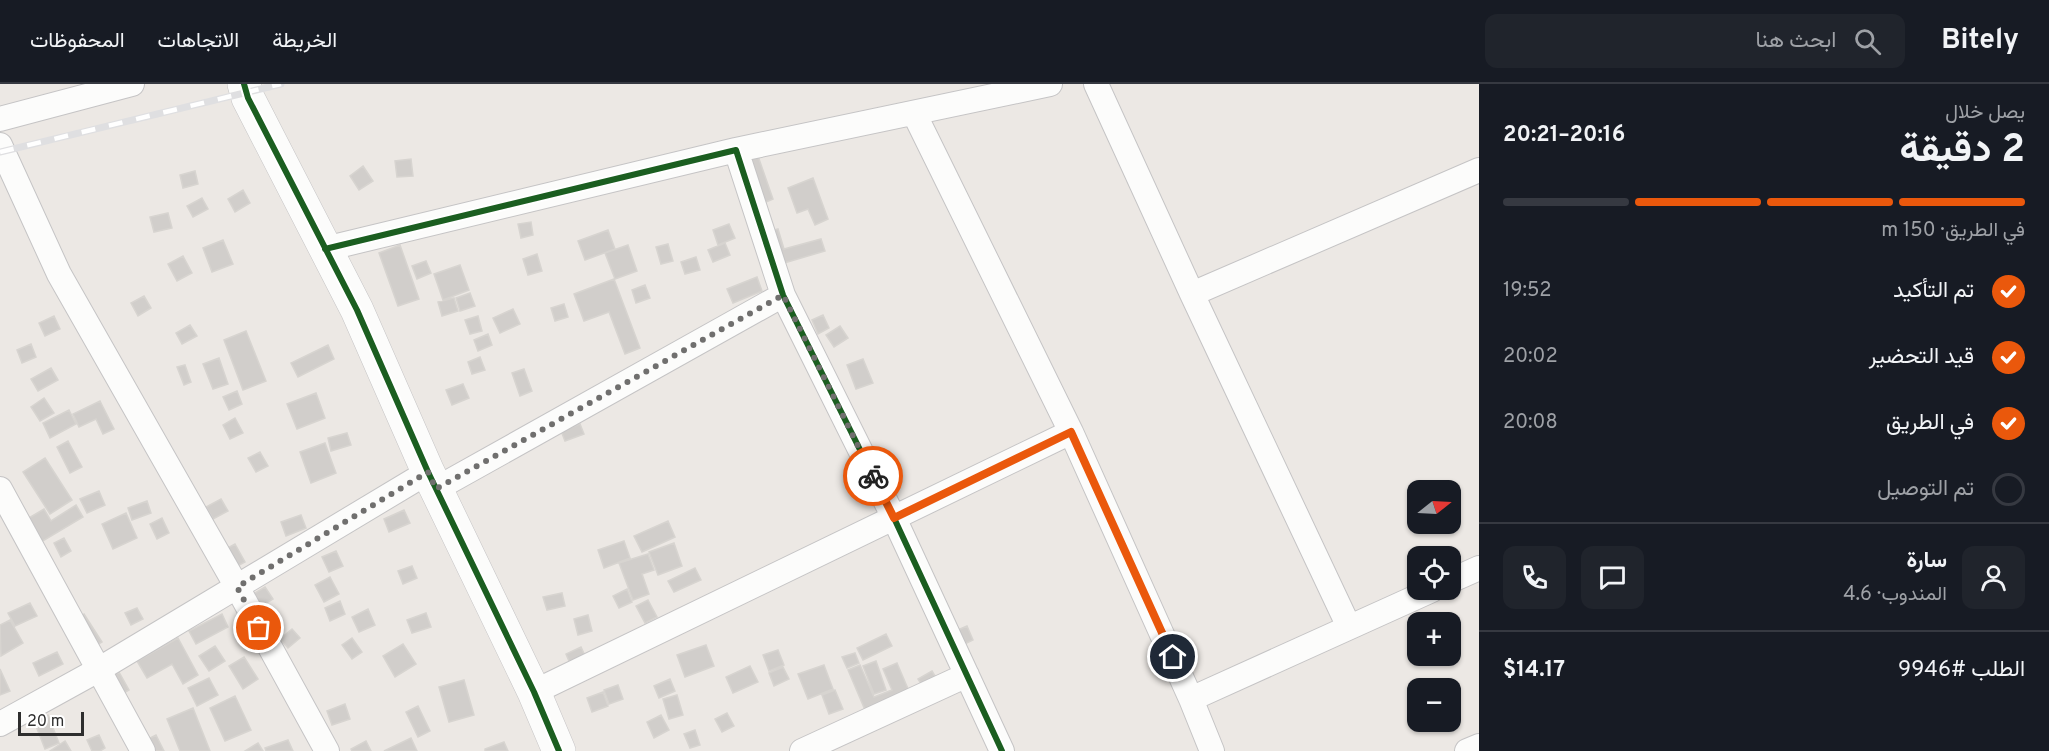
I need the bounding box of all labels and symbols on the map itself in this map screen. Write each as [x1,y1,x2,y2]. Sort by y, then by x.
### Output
courier [843,446,903,506]
north arrow [1407,480,1461,534]
pin [233,602,284,653]
pin [1147,631,1198,682]
scale bar [18,709,84,736]

